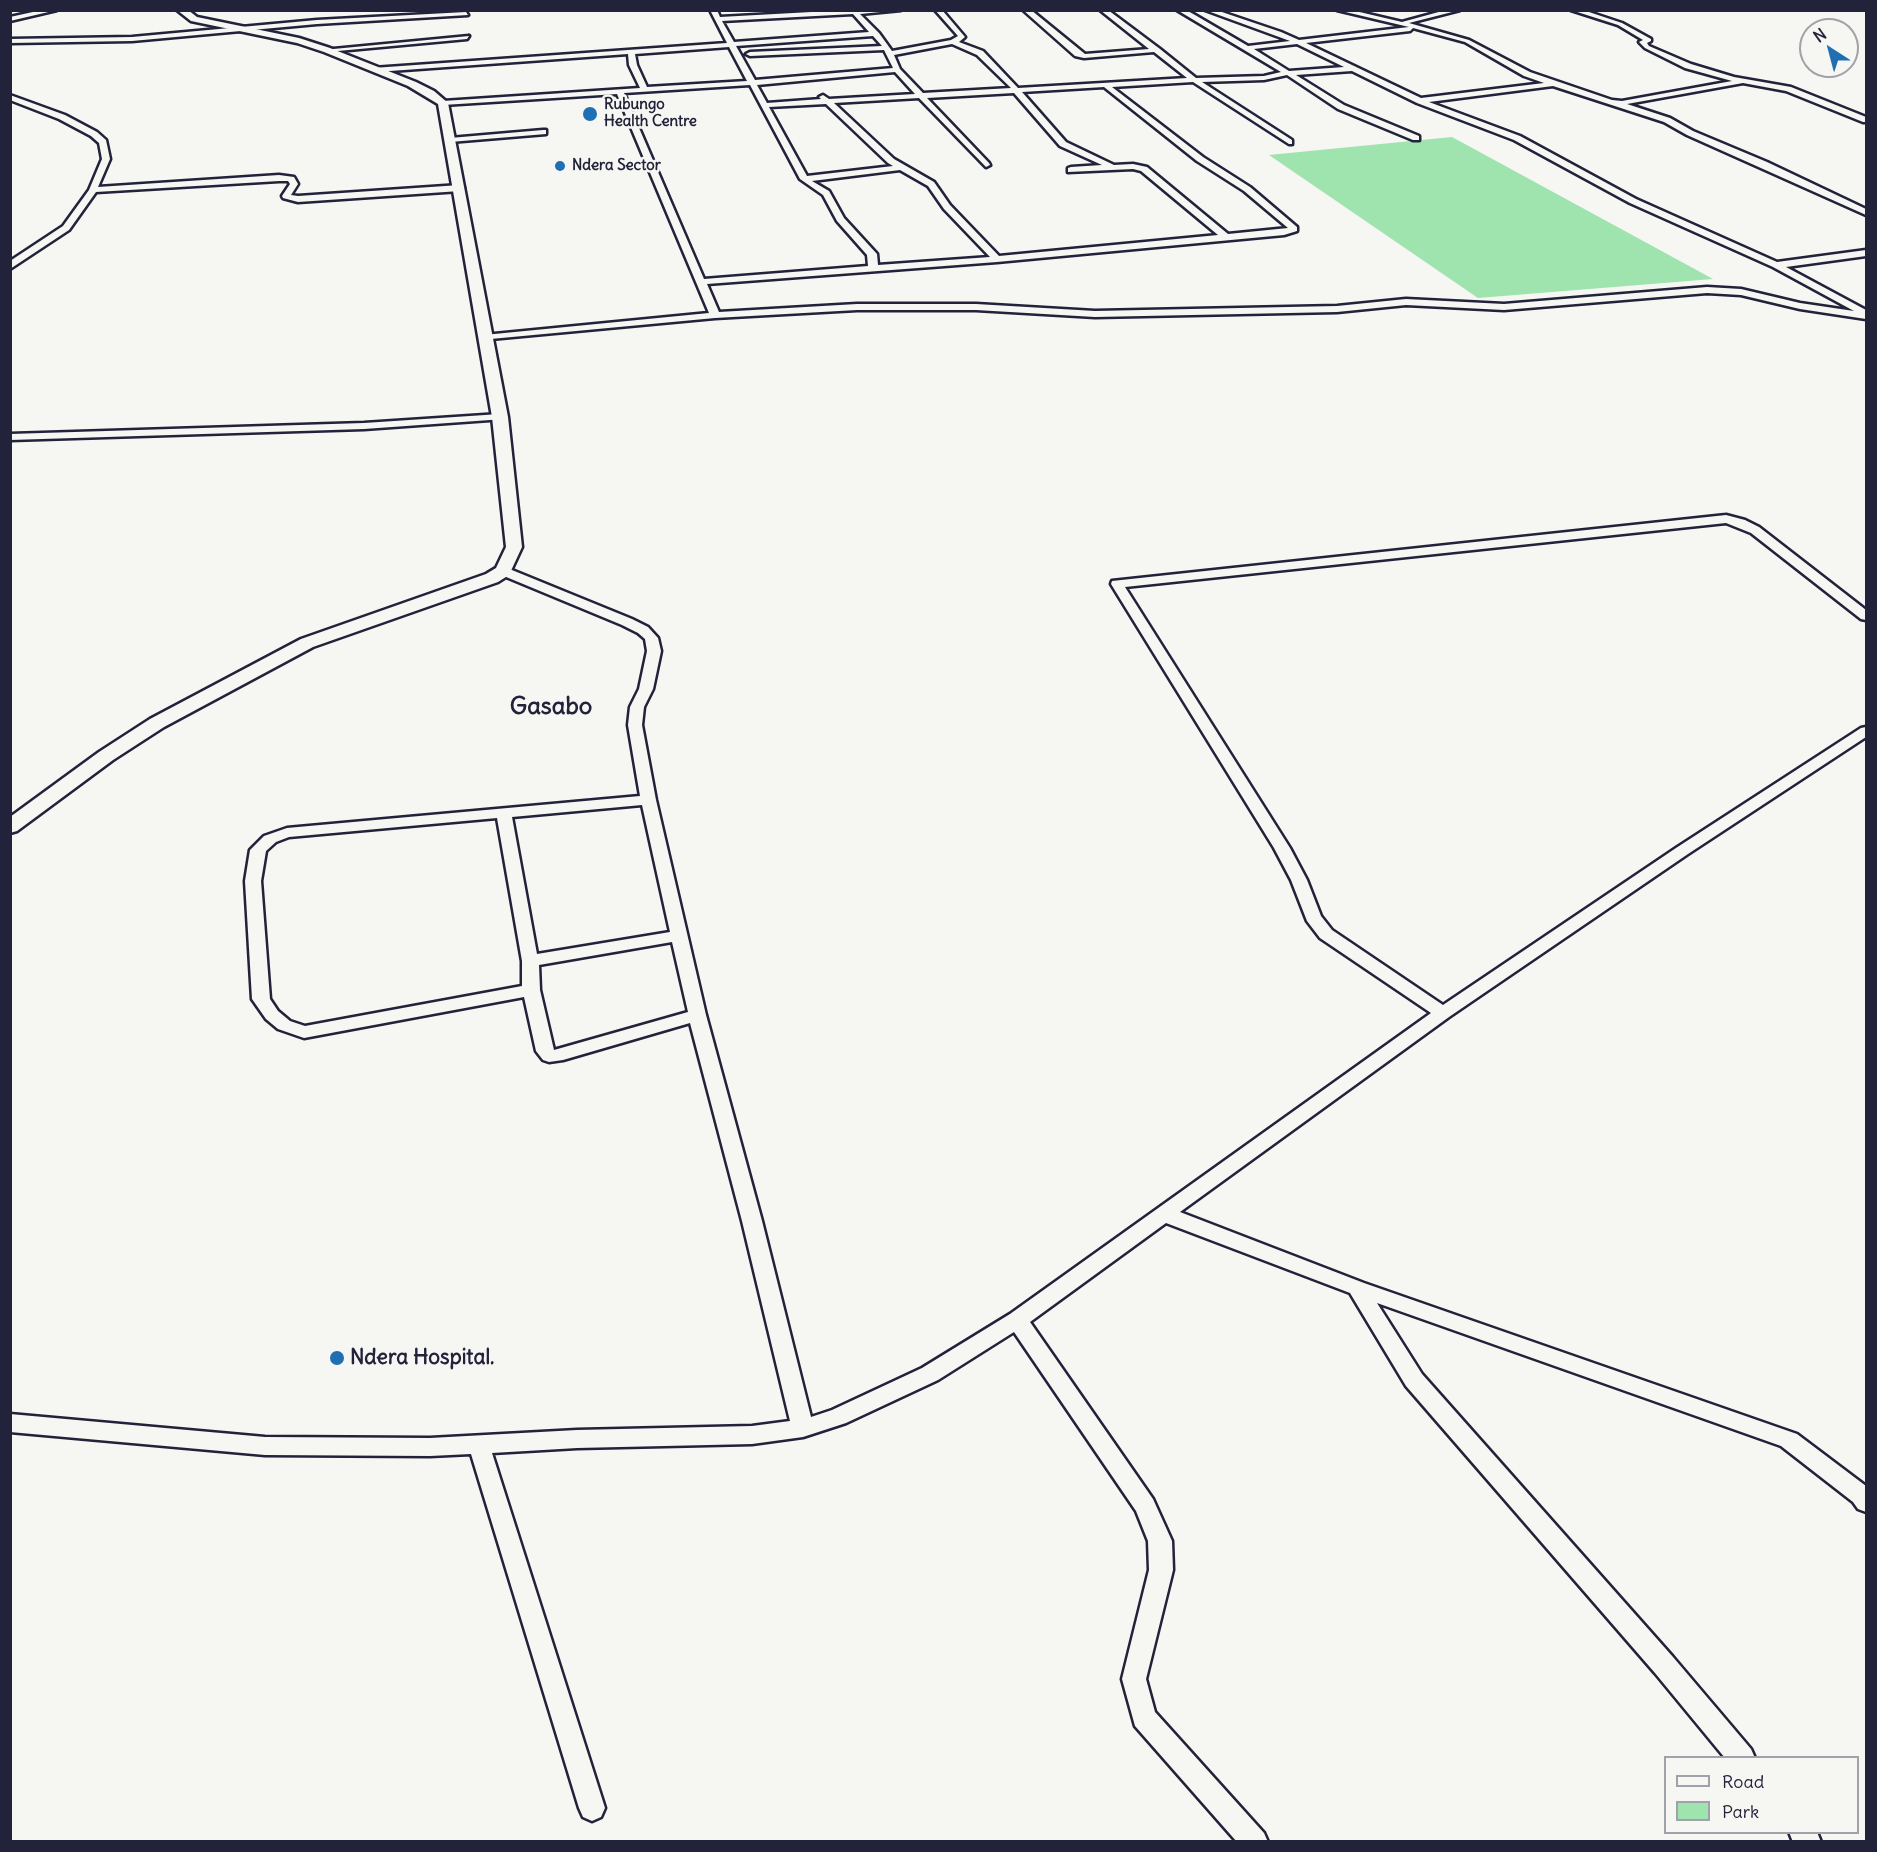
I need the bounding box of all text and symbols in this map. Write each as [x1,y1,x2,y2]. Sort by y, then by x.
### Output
north arrow [1799,18,1859,78]
text: N [1809,24,1830,46]
place label: Rubungo Health Centre [604,96,697,131]
marker: Rubungo Health Centre [581,105,599,123]
place label: Ndera Sector [572,157,661,175]
marker: Ndera Sector [553,159,567,173]
district label: Gasabo [510,693,592,721]
place label: Ndera Hospital. [350,1345,494,1371]
marker: Ndera Hospital. [328,1349,346,1367]
legend [1664,1756,1859,1834]
text: Road [1722,1770,1764,1793]
text: Park [1722,1800,1759,1823]

